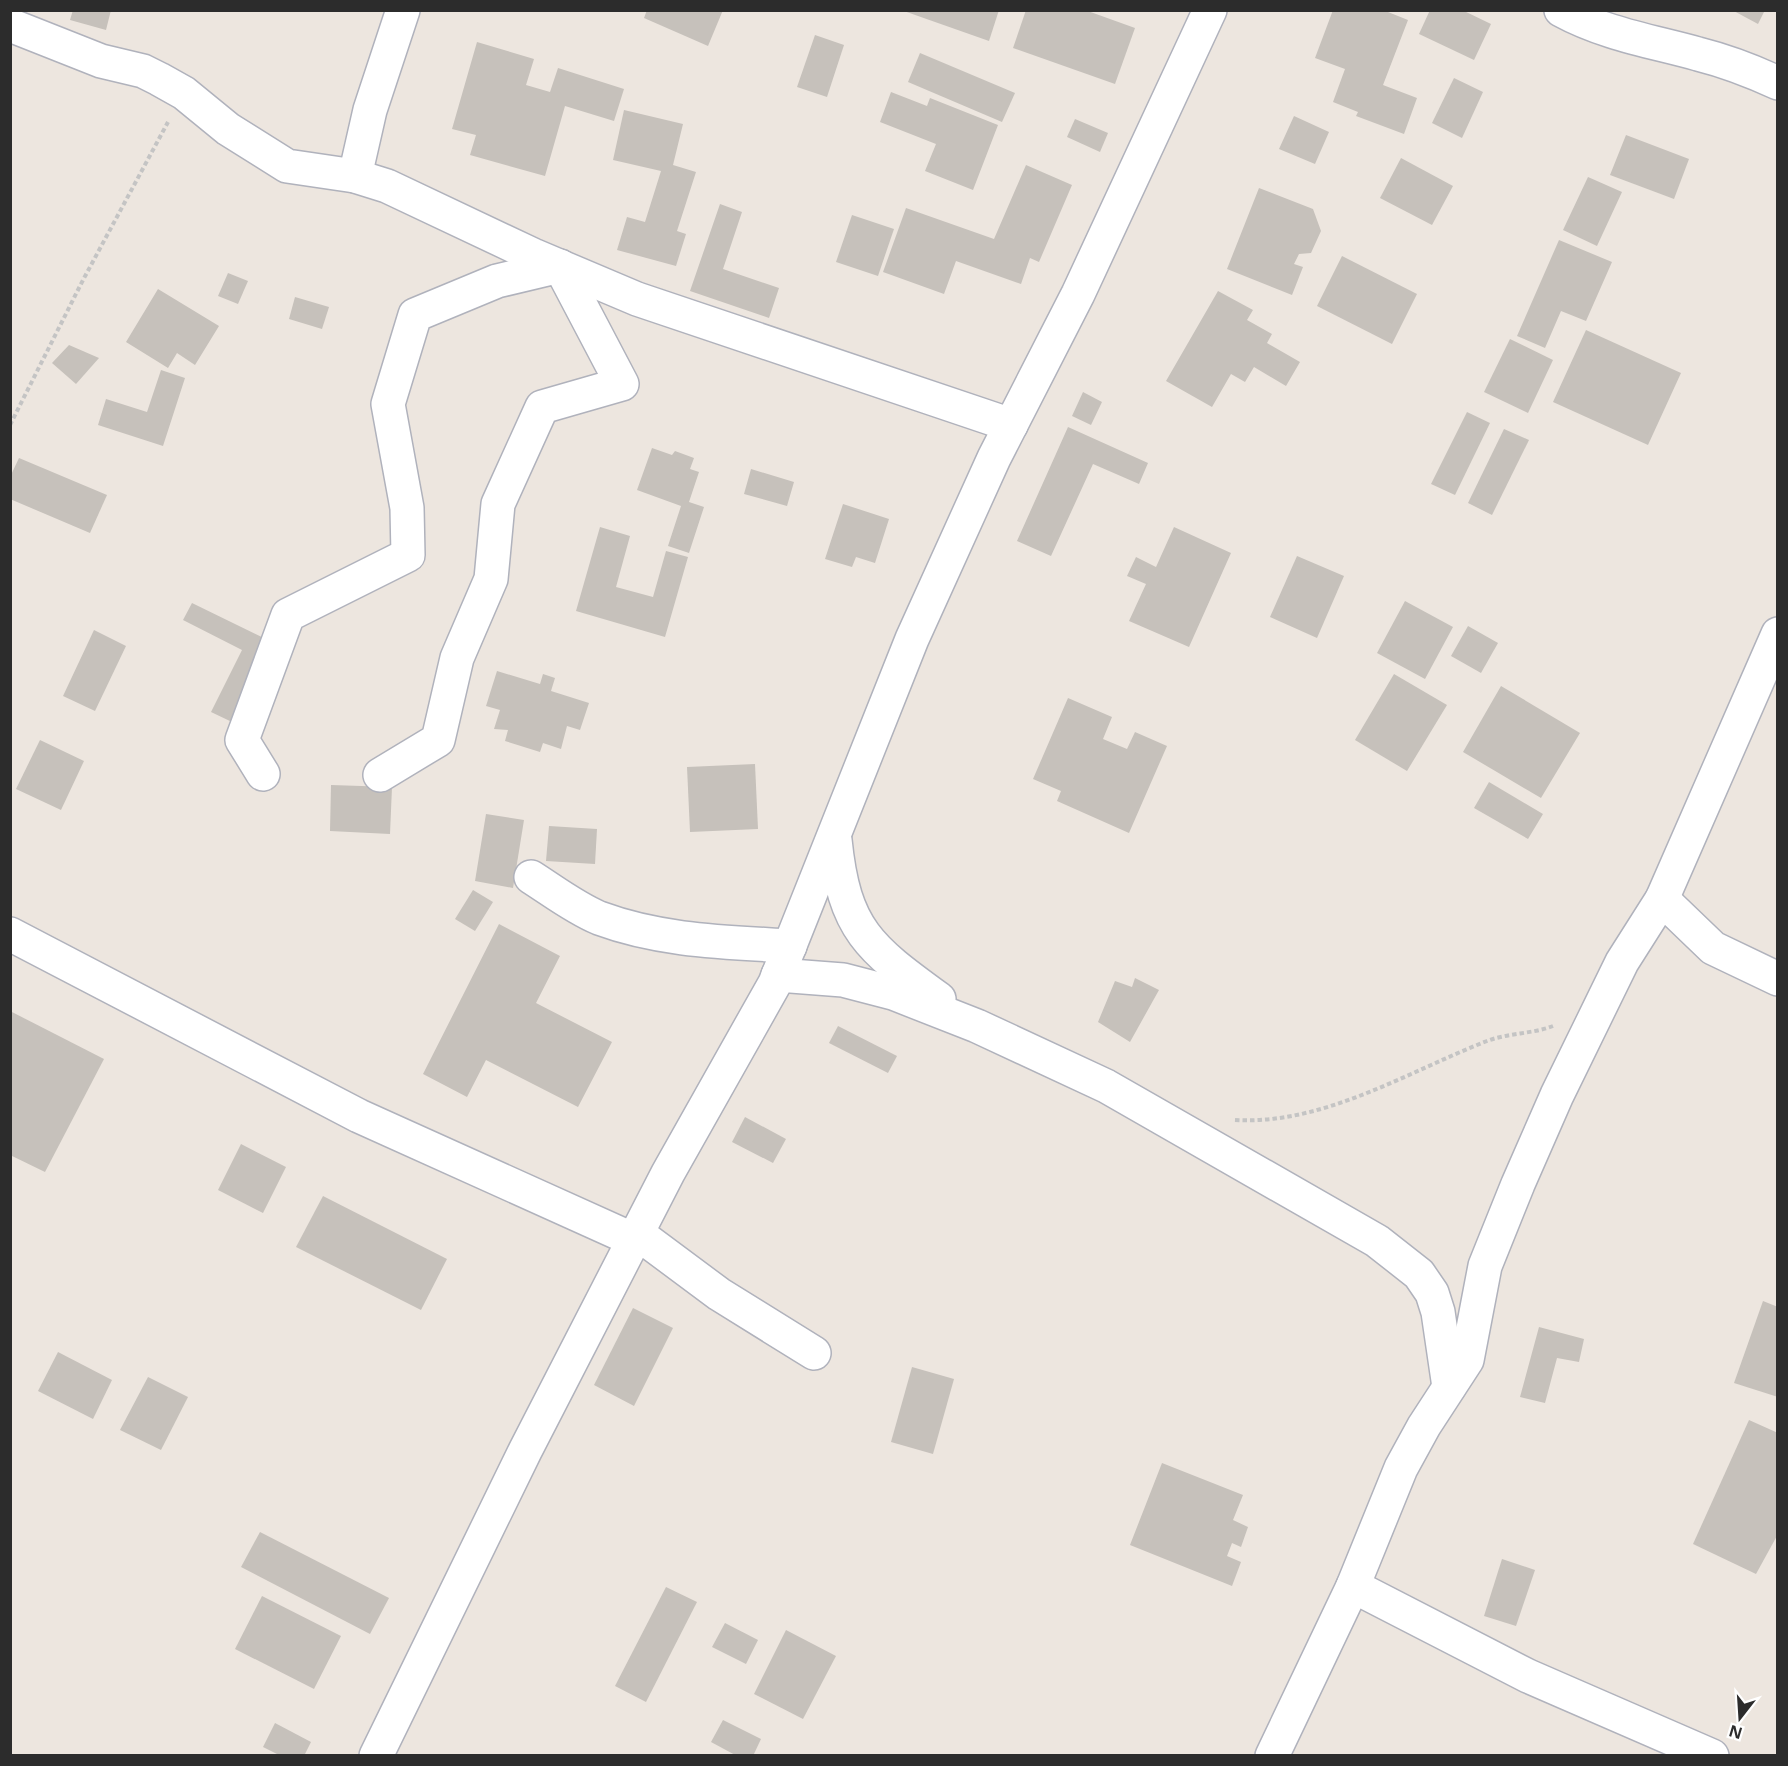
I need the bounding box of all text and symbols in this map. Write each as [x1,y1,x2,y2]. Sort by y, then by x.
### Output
north arrow [1710,1688,1770,1748]
text: N [1726,1720,1745,1745]

